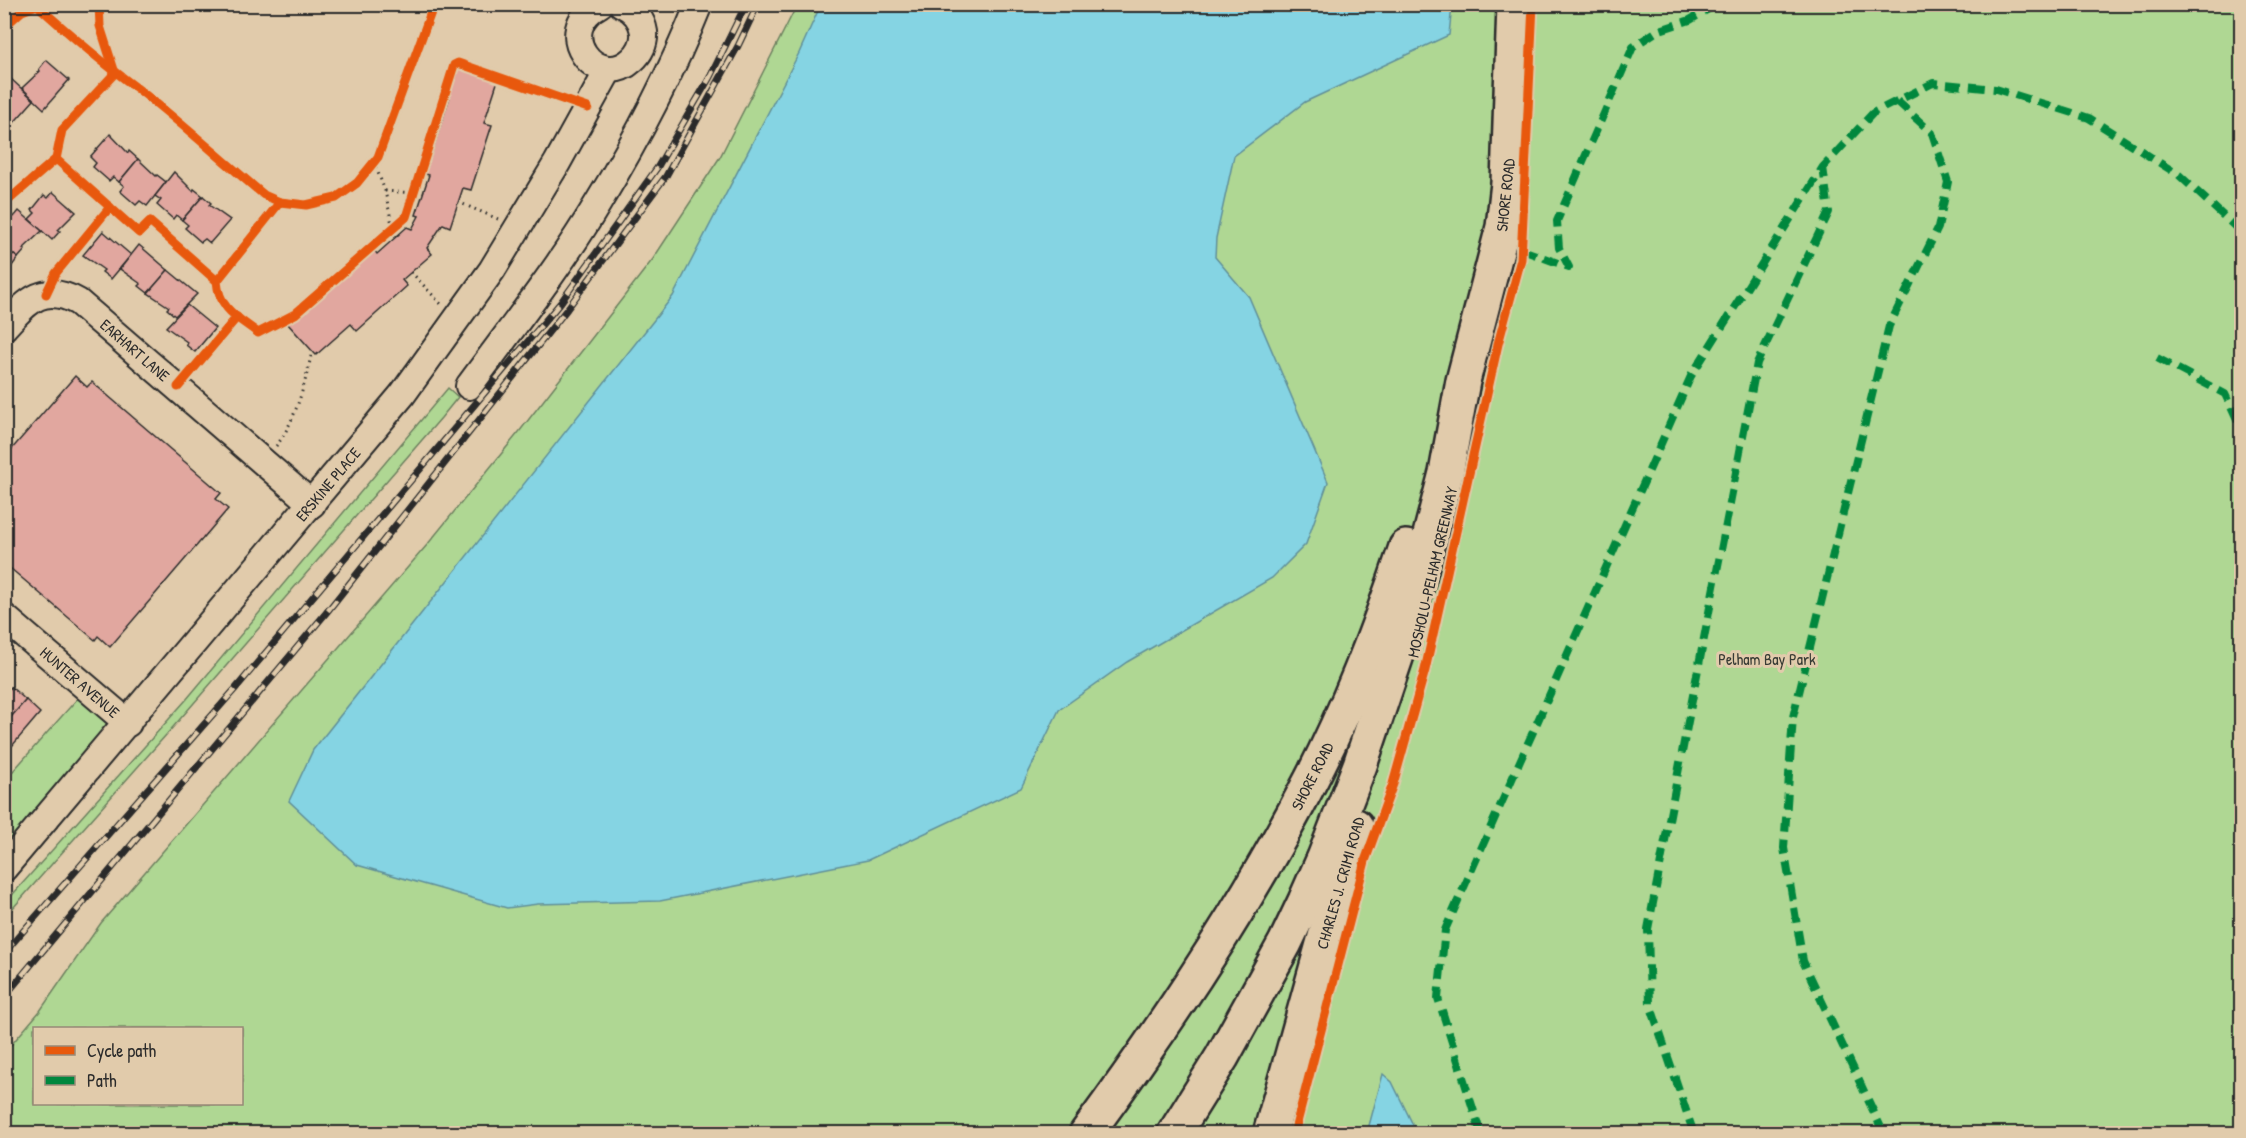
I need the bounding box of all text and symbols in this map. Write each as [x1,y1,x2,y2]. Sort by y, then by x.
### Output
street label: SHORE ROAD [1490,157,1520,233]
street label: EARHART LANE [96,314,174,386]
street label: ERSKINE PLACE [291,442,365,526]
street label: MOSHOLU-PELHAM GREENWAY [1402,484,1462,660]
street label: HUNTER AVENUE [36,641,124,723]
park label: Pelham Bay Park [1718,648,1816,670]
street label: SHORE ROAD [1286,738,1339,814]
street label: CHARLES J. CRIMI ROAD [1311,814,1370,952]
legend [33,1027,243,1105]
text: Cycle path [87,1038,157,1063]
text: Path [87,1068,117,1093]

